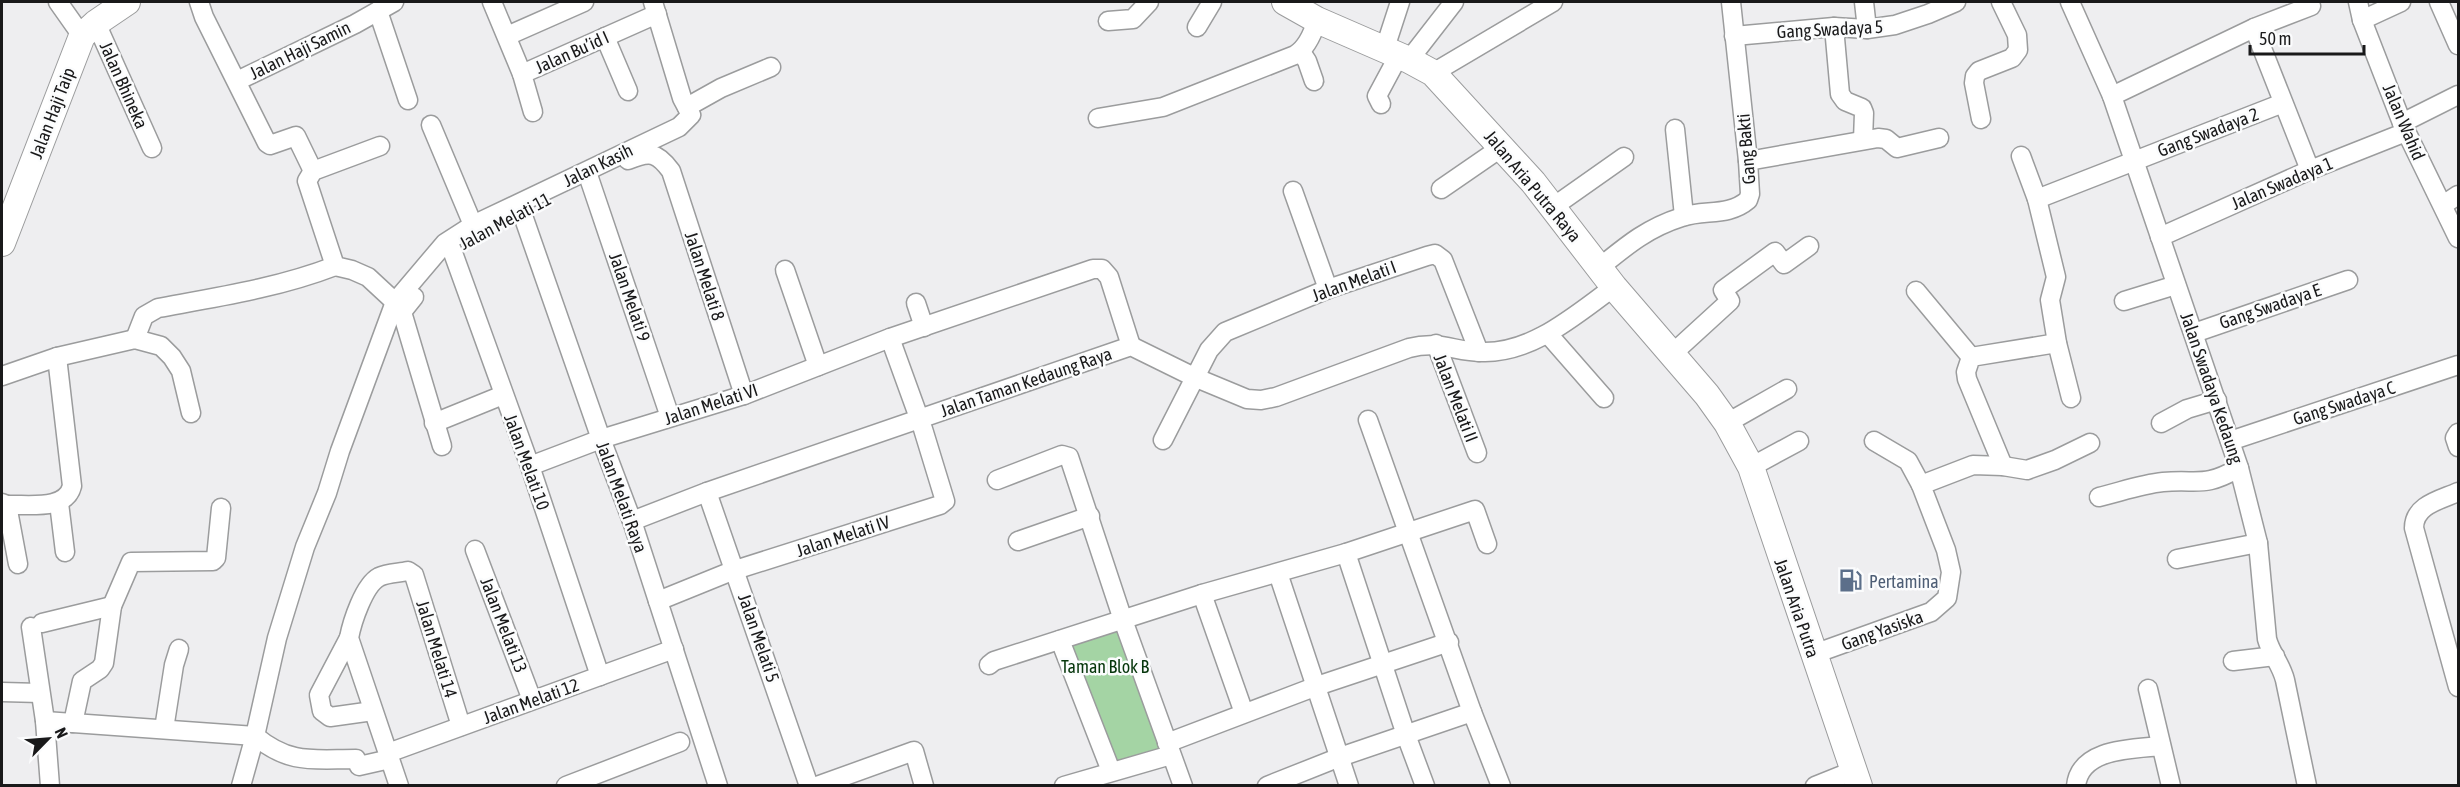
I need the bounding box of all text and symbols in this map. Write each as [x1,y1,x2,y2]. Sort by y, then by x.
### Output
street label: Jalan Haji Samin [246,16,354,84]
street label: Gang Swadaya 5 [1776,16,1884,42]
scale bar [2250,18,2364,56]
street label: Jalan Bu’id I [532,26,612,78]
text: 50 m [2259,28,2291,49]
street label: Jalan Bhineka [95,38,153,132]
street label: Jalan Haji Taip [25,65,79,161]
street label: Jalan Wahid [2379,81,2429,163]
street label: Gang Swadaya 2 [2154,103,2262,161]
street label: Gang Bakti [1732,113,1760,185]
street label: Jalan Aria Putra Raya [1480,126,1586,246]
street label: Jalan Kasih [560,139,636,191]
street label: Jalan Swadaya 1 [2228,152,2336,214]
street label: Jalan Melati 11 [456,188,554,254]
street label: Jalan Melati 8 [681,229,729,323]
street label: Jalan Melati 9 [605,250,655,344]
street label: Jalan Melati I [1309,256,1399,306]
street label: Gang Swadaya E [2217,279,2324,333]
street label: Jalan Swadaya Kedaung [2176,310,2248,467]
street label: Jalan Taman Kedaung Raya [937,343,1115,421]
street label: Jalan Melati II [1430,351,1482,445]
street label: Gang Swadaya C [2290,377,2398,429]
street label: Jalan Melati VI [662,379,760,429]
street label: Jalan Melati 10 [500,411,554,513]
street label: Jalan Melati Raya [592,439,652,555]
street label: Jalan Melati IV [794,511,893,561]
street label: Jalan Aria Putra [1770,556,1824,660]
fuel station icon: Pertamina [1838,568,1864,594]
place label: Pertamina [1869,571,1939,592]
street label: Jalan Melati 13 [476,574,532,676]
street label: Jalan Melati 5 [734,591,784,685]
street label: Jalan Melati 14 [412,598,462,700]
street label: Gang Yasiska [1838,606,1926,654]
park label: Taman Blok B [1061,656,1149,677]
street label: Jalan Melati 12 [480,674,582,728]
north arrow [18,709,78,769]
text: N [51,725,72,741]

